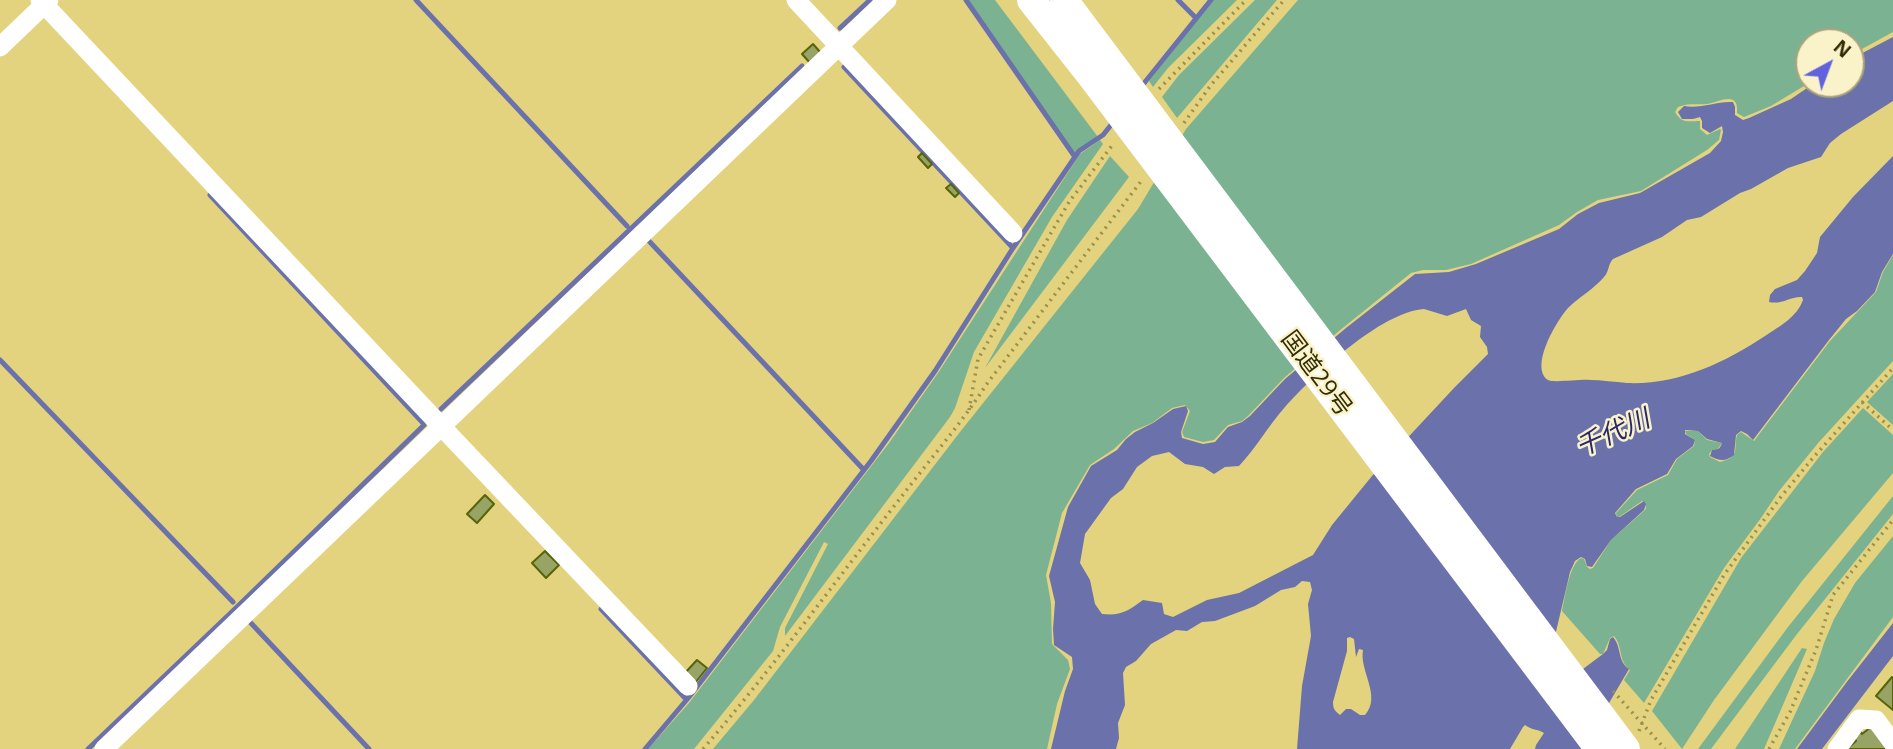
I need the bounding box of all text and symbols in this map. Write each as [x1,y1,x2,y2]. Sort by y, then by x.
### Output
north arrow [1795,28,1865,98]
text: N [1828,34,1857,64]
street label: 国道29号 [1275,326,1357,422]
water label: 千代川 [1571,404,1655,464]

